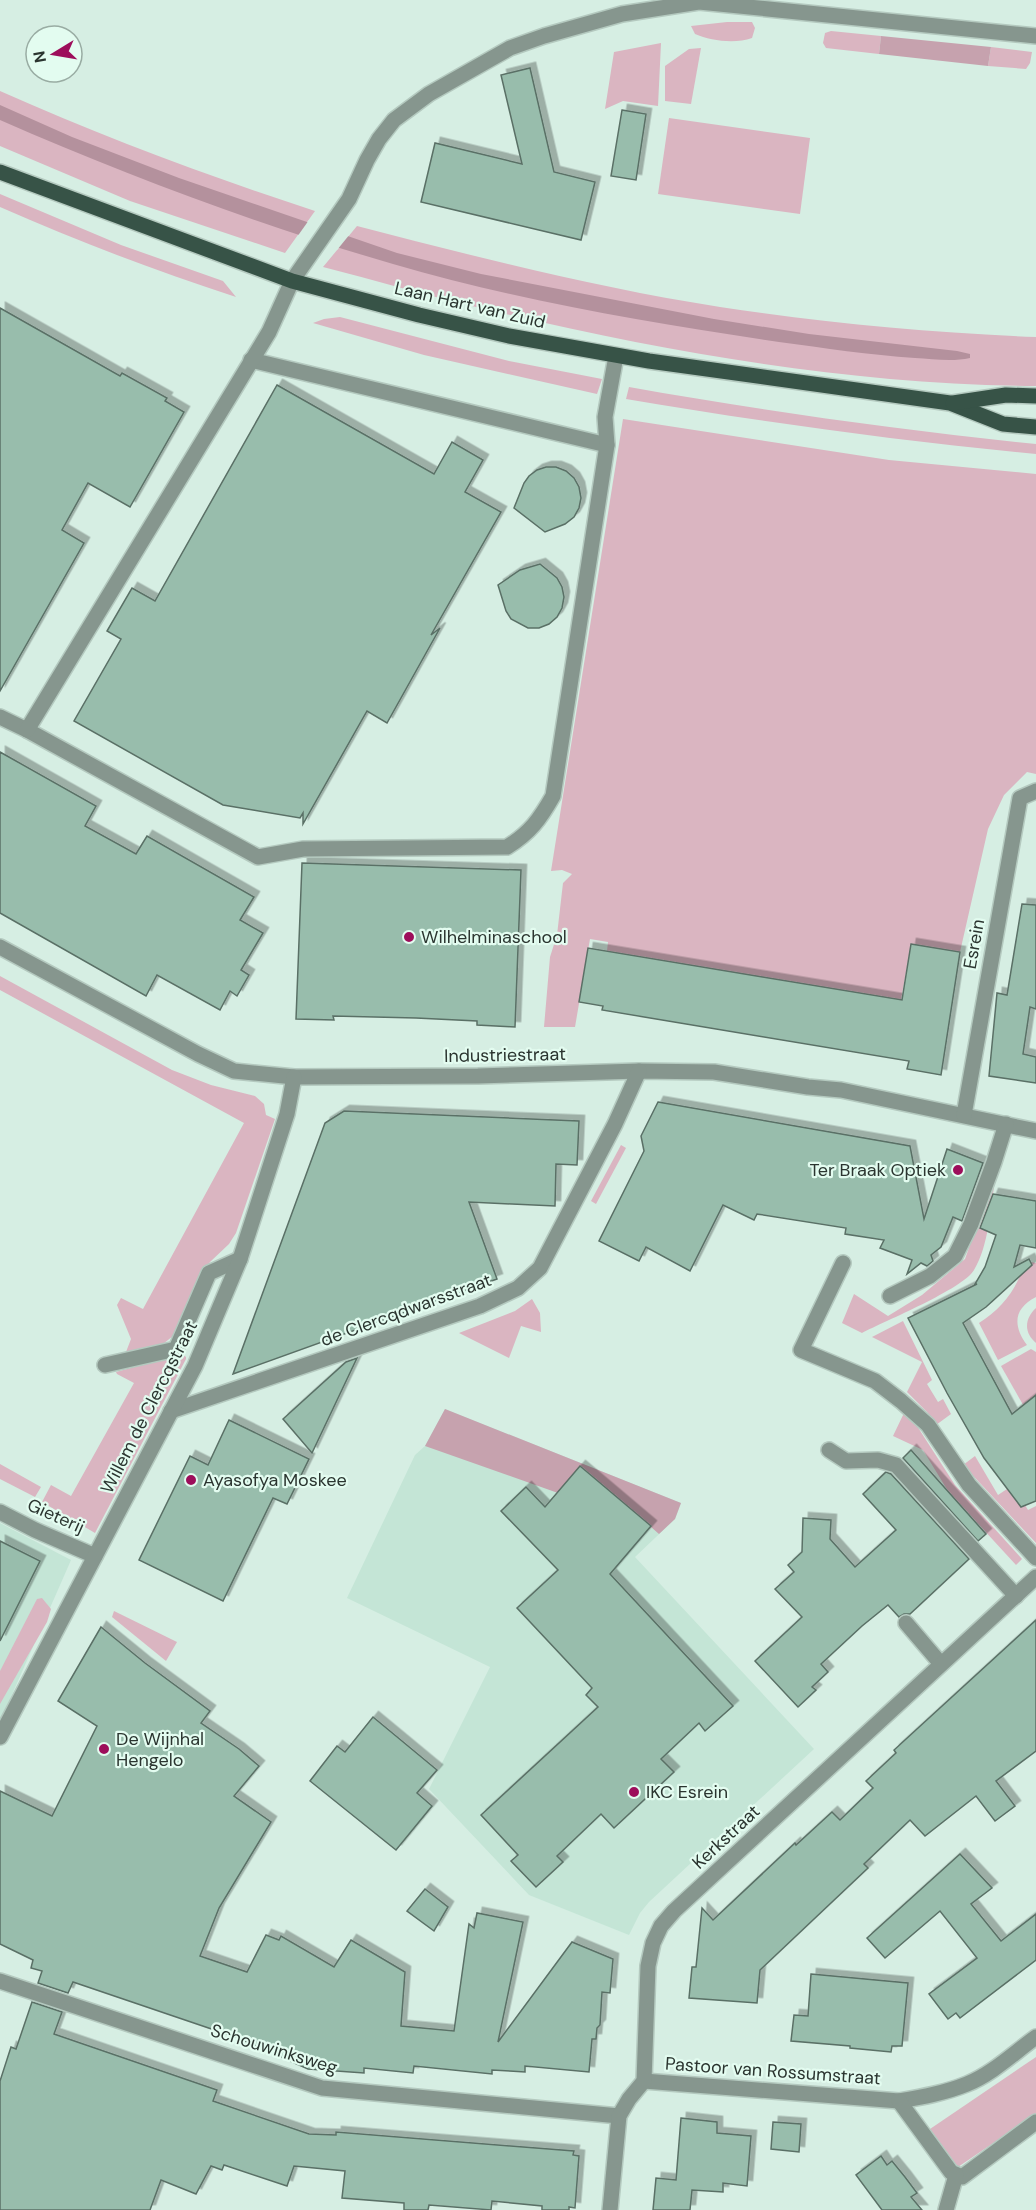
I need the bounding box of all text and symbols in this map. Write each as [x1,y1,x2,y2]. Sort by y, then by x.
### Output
north arrow [24,24,84,84]
text: N [28,49,51,64]
street label: Laan Hart van Zuid [392,276,548,334]
street label: Esrein [958,917,990,971]
place label: Wilhelminaschool [421,925,567,949]
marker: Wilhelminaschool [402,930,416,944]
street label: Industriestraat [444,1042,566,1068]
place label: Ter Braak Optiek [809,1158,946,1182]
marker: Ter Braak Optiek [951,1163,965,1177]
street label: de Clercqdwarsstraat [317,1268,495,1352]
street label: Willem de Clercqstraat [95,1316,203,1498]
place label: Ayasofya Moskee [203,1468,347,1492]
marker: Ayasofya Moskee [184,1473,198,1487]
street label: Gieterij [24,1493,88,1539]
place label: De Wijnhal Hengelo [116,1727,204,1772]
marker: De Wijnhal Hengelo [97,1742,111,1756]
place label: IKC Esrein [646,1780,728,1804]
marker: IKC Esrein [627,1785,641,1799]
street label: Kerkstraat [687,1800,765,1874]
street label: Schouwinksweg [208,2018,340,2080]
street label: Pastoor van Rossumstraat [664,2051,882,2091]

